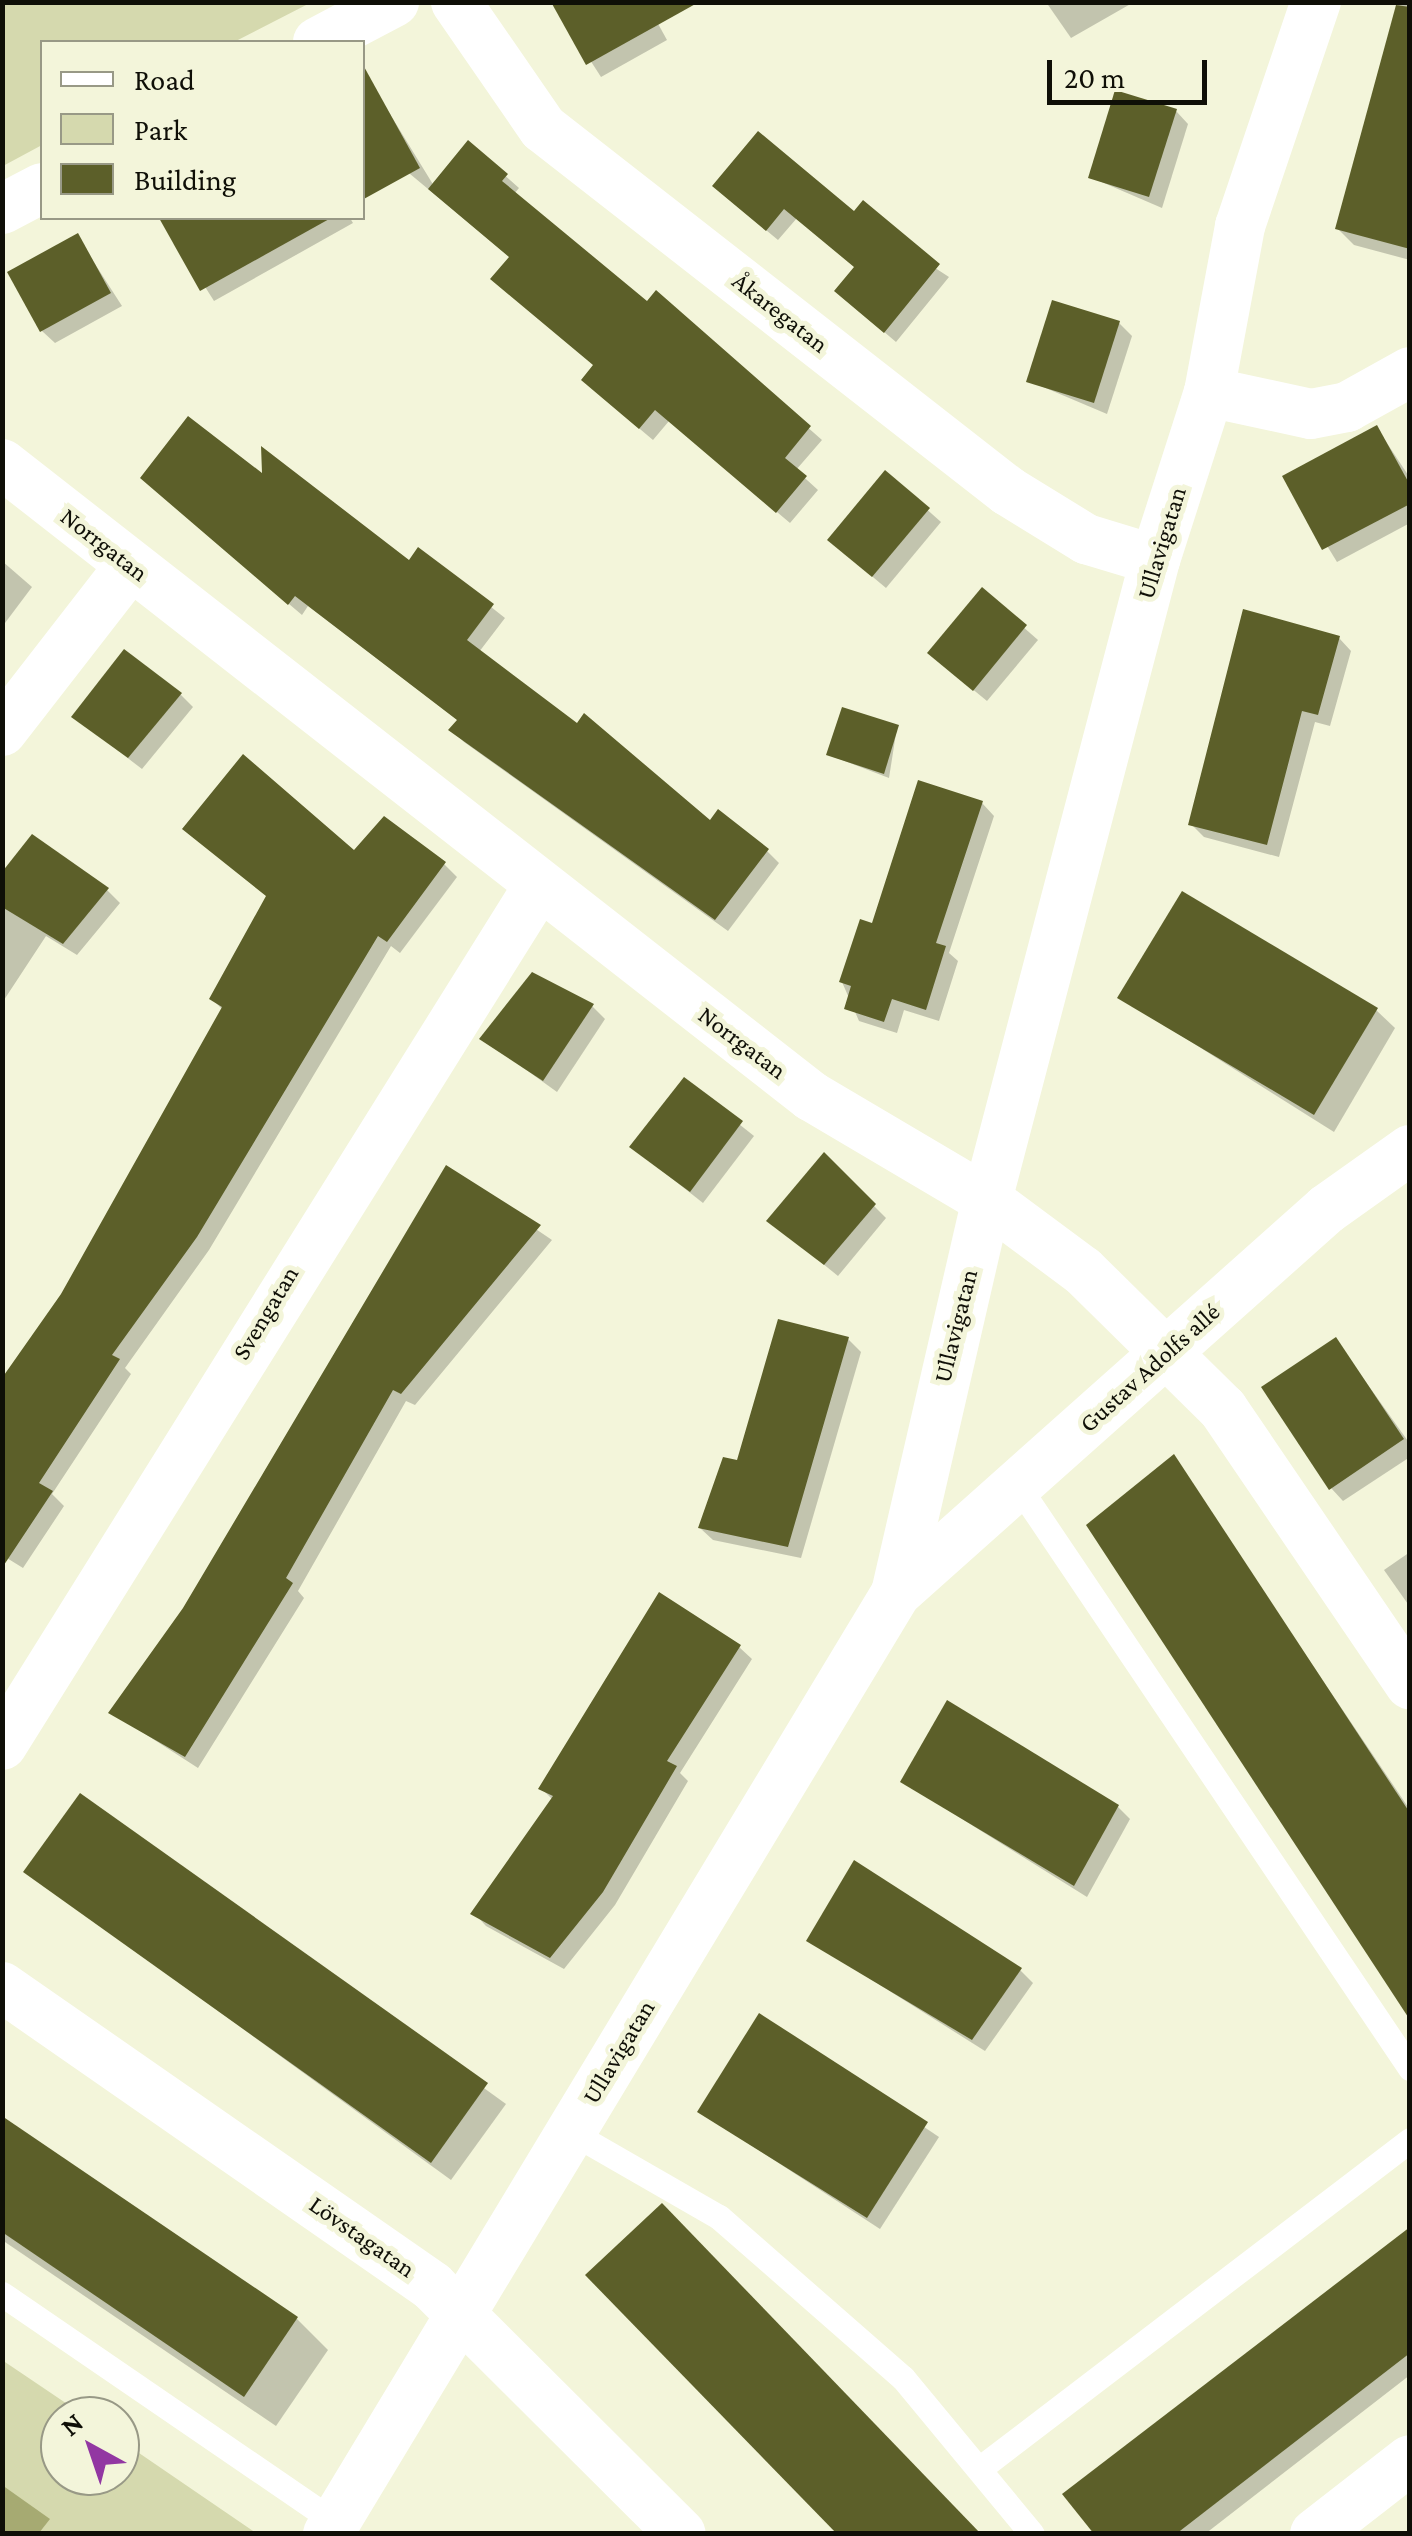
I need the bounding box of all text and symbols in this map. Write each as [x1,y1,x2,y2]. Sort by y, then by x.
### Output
legend [40,40,365,220]
scale bar [1052,40,1212,102]
text: 20 m [1064,61,1125,94]
text: Road [134,63,195,96]
text: Park [134,113,187,146]
text: Building [134,163,236,196]
street label: Åkaregatan [726,266,834,360]
street label: Ullavigatan [1131,483,1193,603]
street label: Norrgatan [54,502,154,588]
street label: Norrgatan [692,1000,792,1086]
street label: Svengatan [226,1261,306,1365]
street label: Ullavigatan [927,1266,985,1386]
street label: Gustav Adolfs allé [1074,1297,1226,1439]
street label: Ullavigatan [576,1995,662,2109]
street label: Lövstagatan [303,2190,421,2284]
north arrow [40,2396,140,2496]
text: N [54,2406,89,2442]

